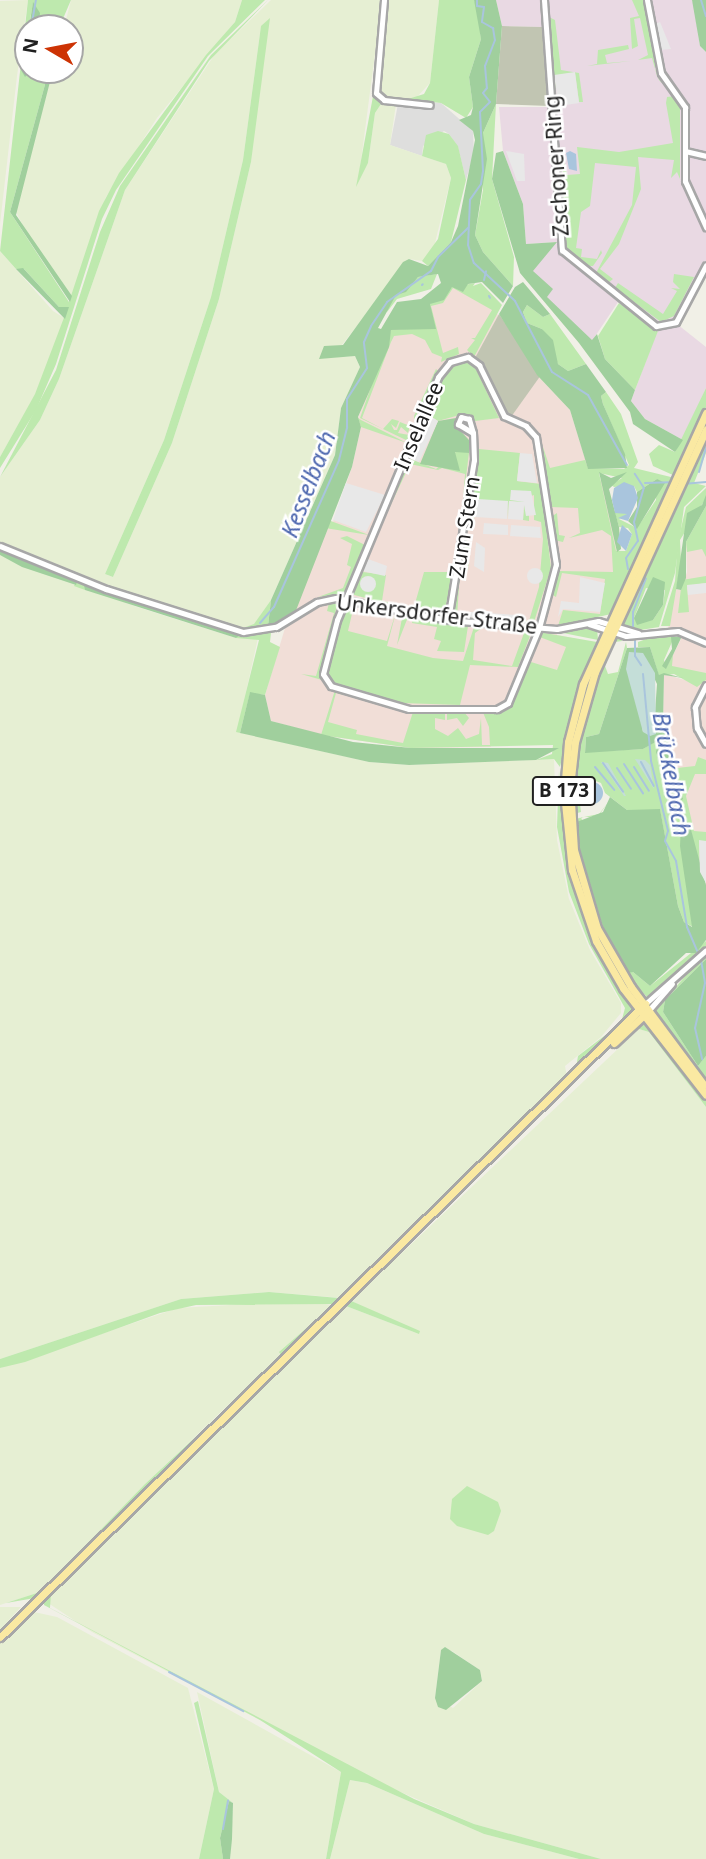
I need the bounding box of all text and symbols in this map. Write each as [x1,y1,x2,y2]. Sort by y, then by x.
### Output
north arrow [14,14,84,84]
text: N [16,36,44,56]
street label: Zschoner Ring [539,95,573,237]
street label: Inselallee [388,378,448,474]
water label: Kesselbach [275,427,341,541]
street label: Zum Stern [444,474,484,580]
street label: Unkersdorfer Straße [335,589,539,639]
water label: Brückelbach [648,710,696,838]
road number: B 173 [531,776,597,806]

